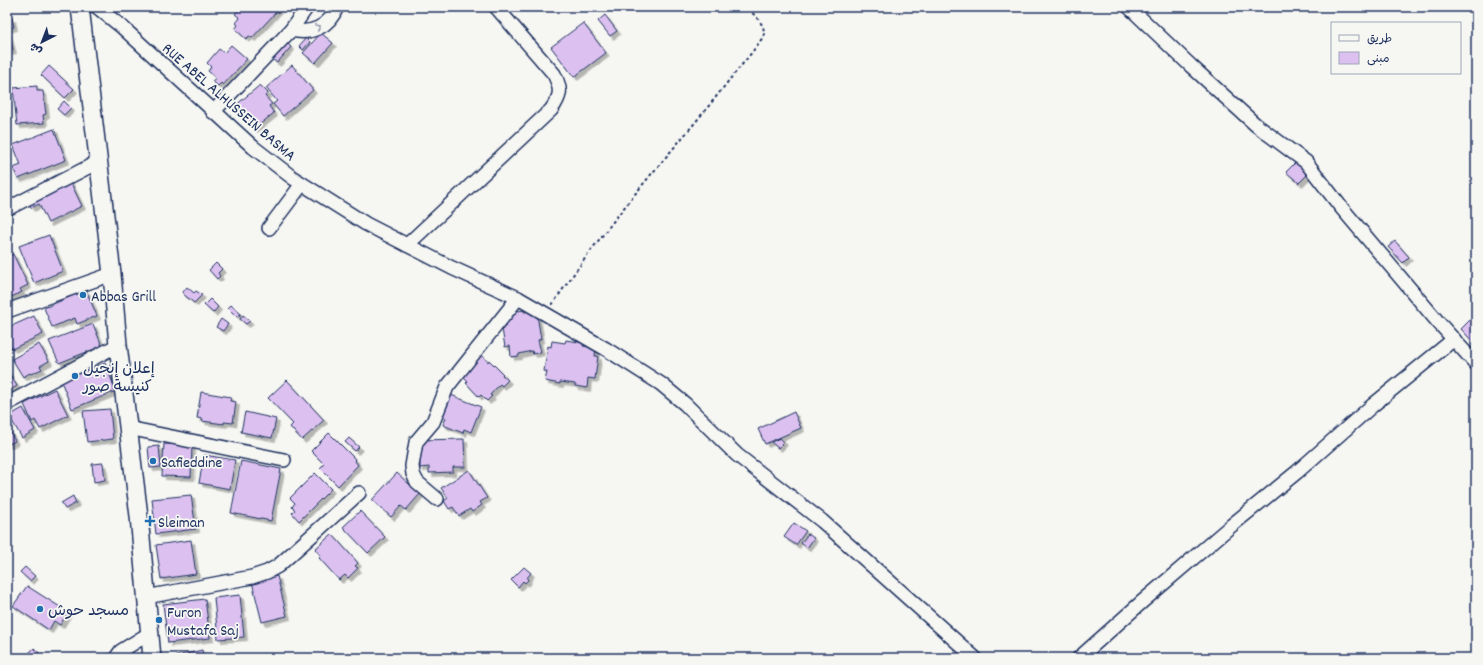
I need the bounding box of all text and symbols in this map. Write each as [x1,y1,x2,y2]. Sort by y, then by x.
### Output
north arrow [22,22,62,62]
legend [1331,22,1461,74]
one-way arrow [314,24,322,32]
text: طريق [1367,31,1392,48]
text: ش [27,38,46,58]
street label: RUE ABEL ALHUSSEIN BASMA [156,38,301,168]
text: مبنى [1367,51,1390,68]
place label: Abbas Grill [91,286,156,309]
marker: Abbas Grill [78,290,88,300]
place label: إعلان إنجيل كنيسة صور [81,358,155,399]
marker: إعلان إنجيل كنيسة صور [70,371,80,381]
place label: Safieddine [161,452,222,475]
marker: Safieddine [148,456,158,466]
place label: Sleiman [158,512,205,535]
marker: Sleiman [145,516,155,526]
place label: مسجد حوش [48,600,129,623]
place label: Furon Mustafa Saj [167,602,239,643]
marker: مسجد حوش [35,604,45,614]
marker: Furon Mustafa Saj [154,615,164,625]

